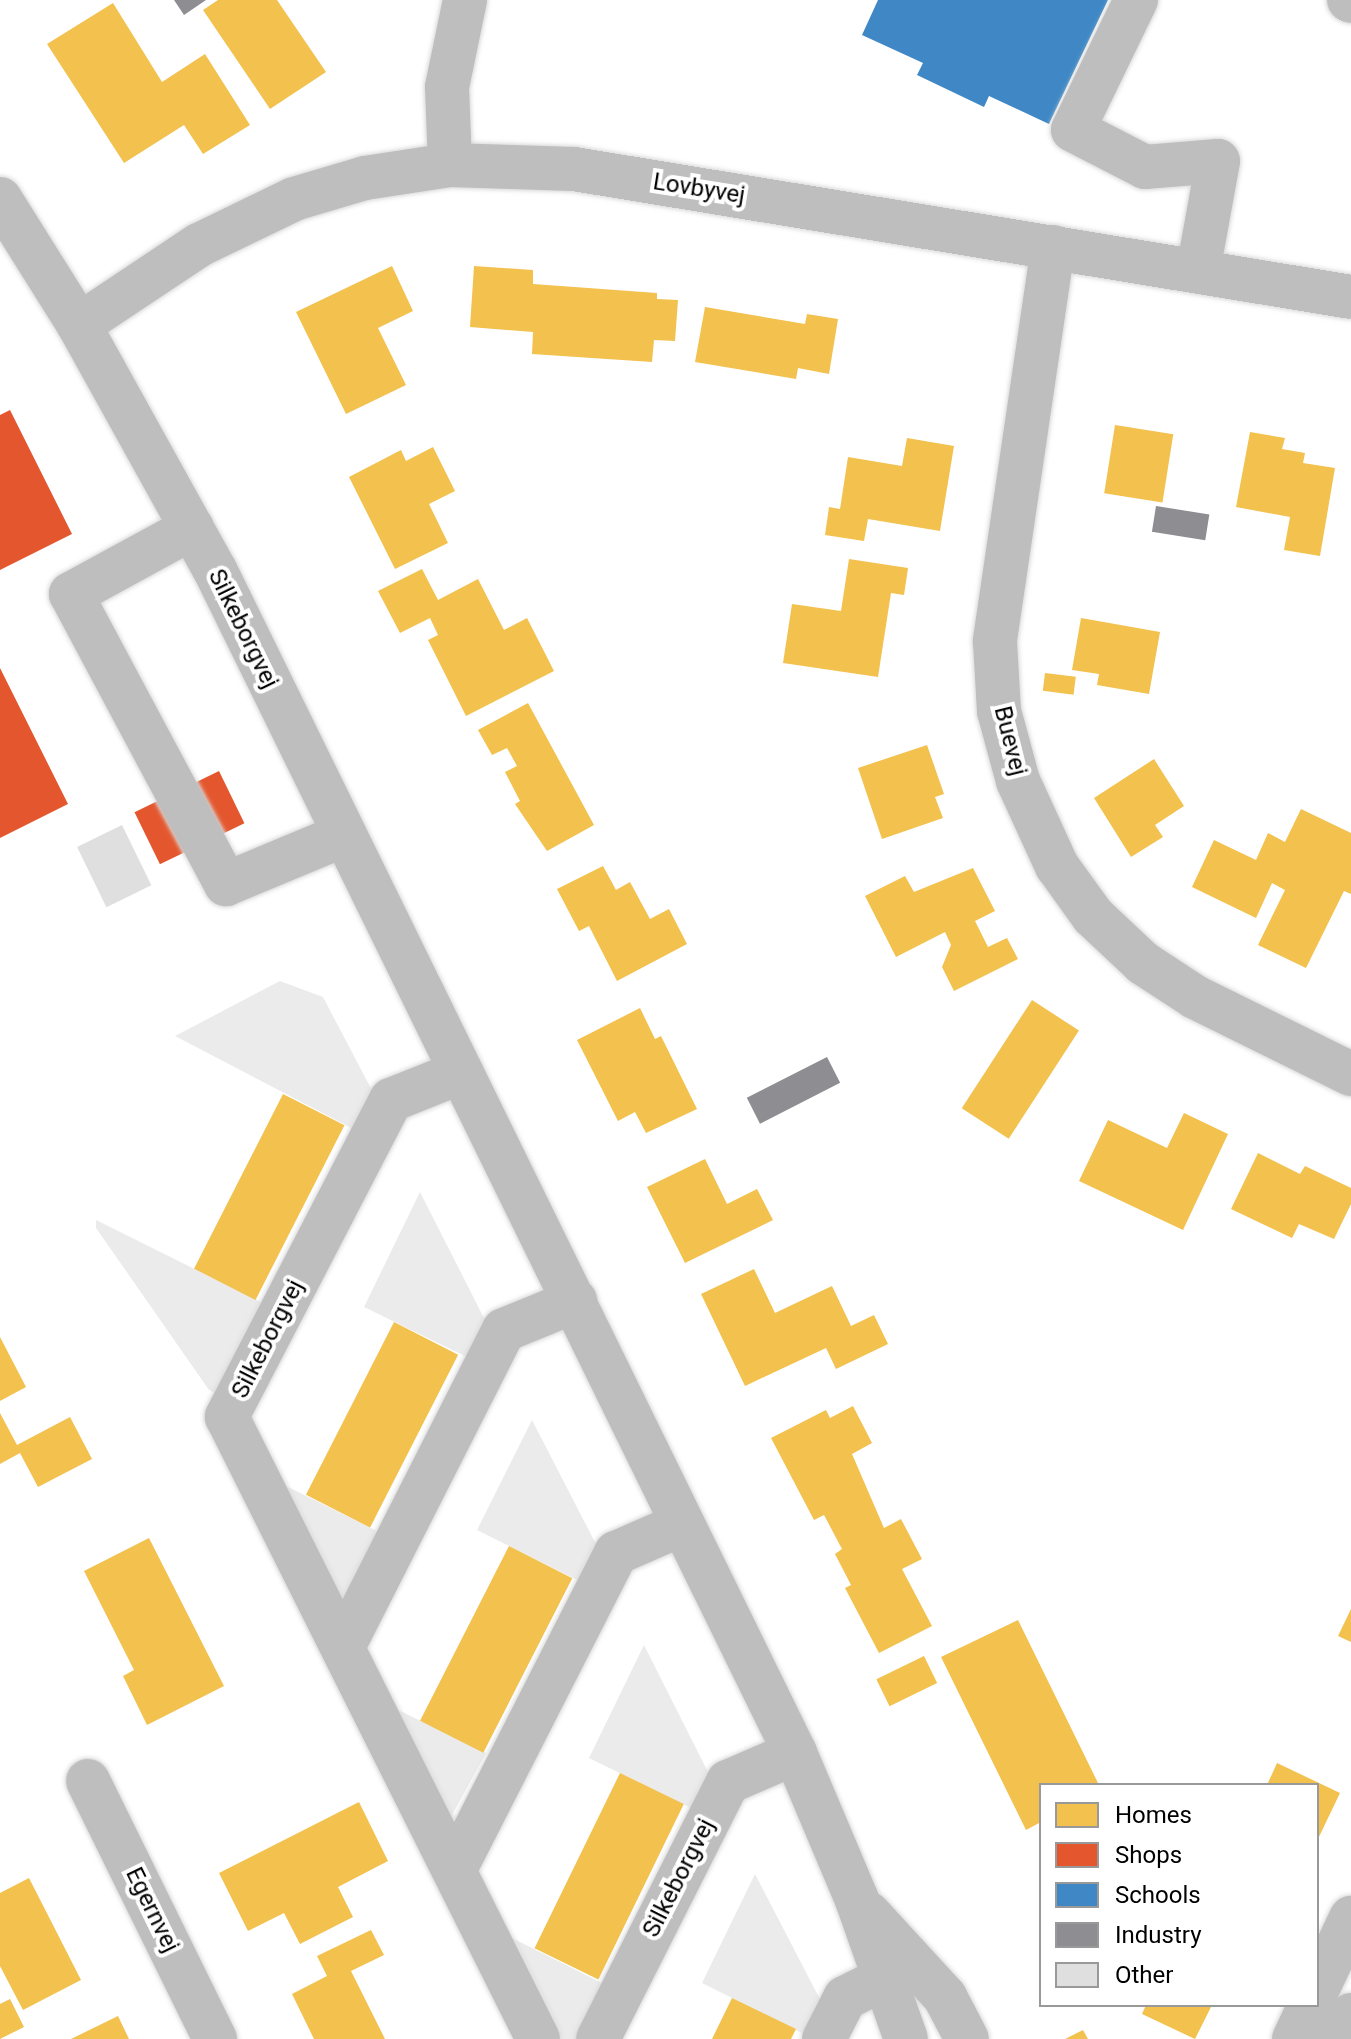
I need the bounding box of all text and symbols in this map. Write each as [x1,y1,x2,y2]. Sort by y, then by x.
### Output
street label: Lovbyvej [651,168,747,210]
street label: Silkeborgvej [202,565,284,693]
street label: Buevej [987,703,1033,779]
street label: Silkeborgvej [226,1275,310,1403]
legend [1039,1783,1319,2007]
text: Homes [1115,1801,1192,1829]
street label: Silkeborgvej [637,1814,721,1942]
text: Shops [1115,1841,1182,1869]
street label: Egernvej [119,1863,185,1957]
text: Schools [1115,1881,1201,1909]
text: Industry [1115,1921,1201,1949]
text: Other [1115,1961,1173,1989]

